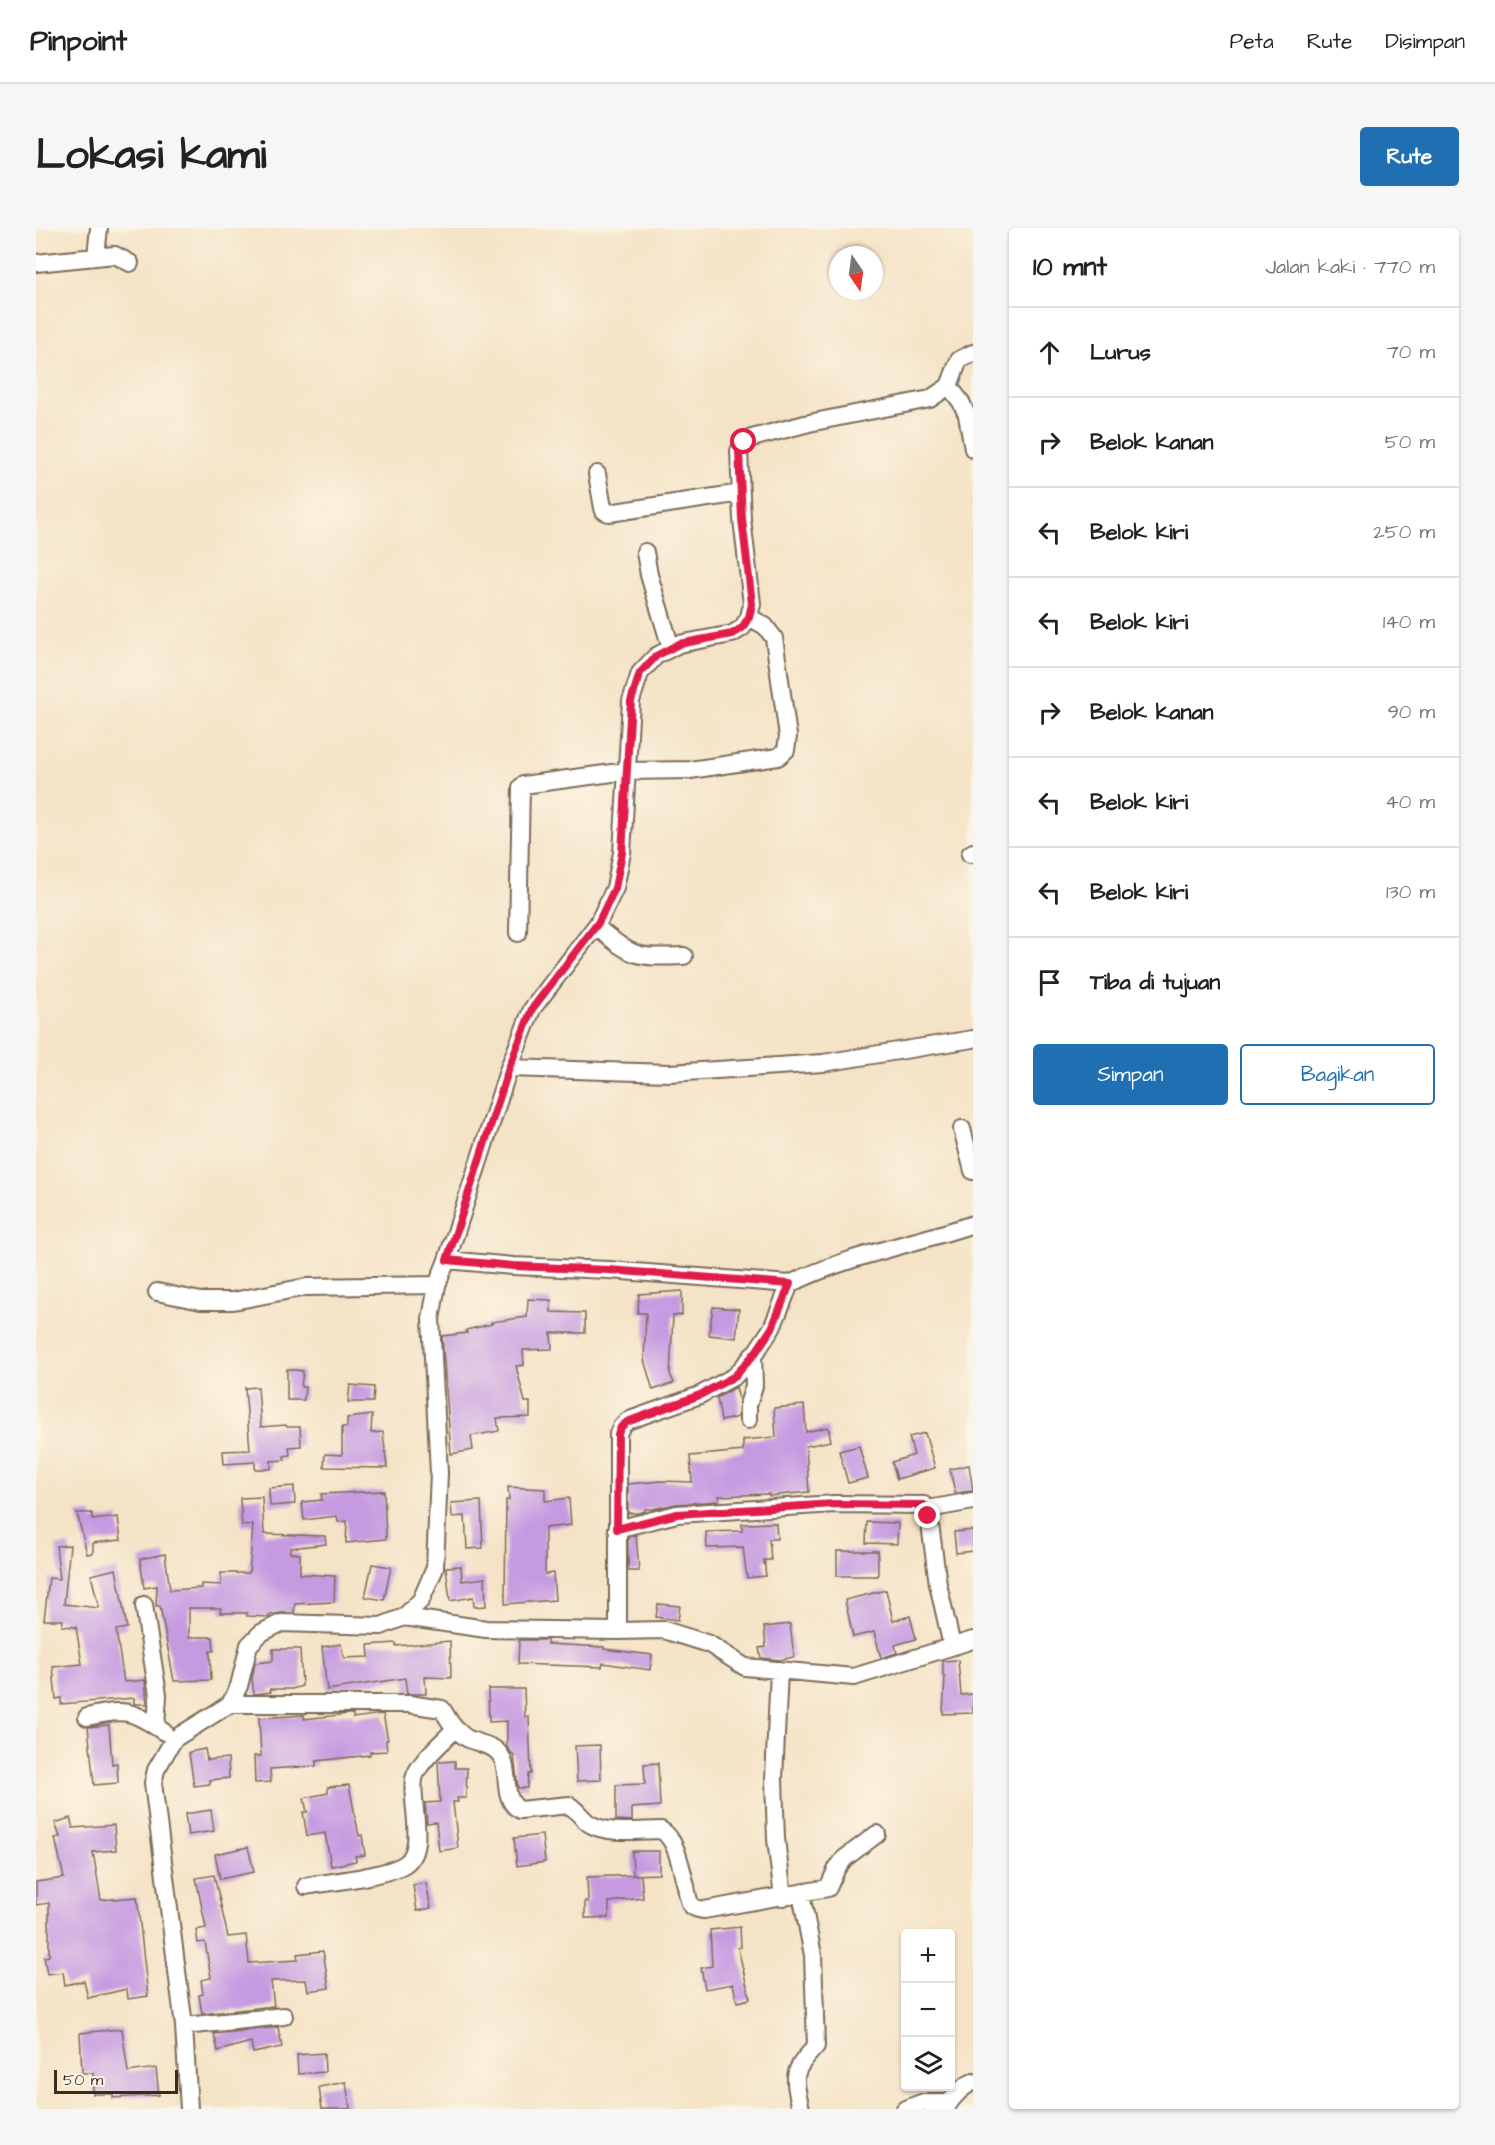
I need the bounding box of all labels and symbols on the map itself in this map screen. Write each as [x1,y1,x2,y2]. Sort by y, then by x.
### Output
north arrow [829,246,883,300]
route start [730,428,756,454]
route end [914,1502,940,1528]
scale bar [54,2067,178,2094]

